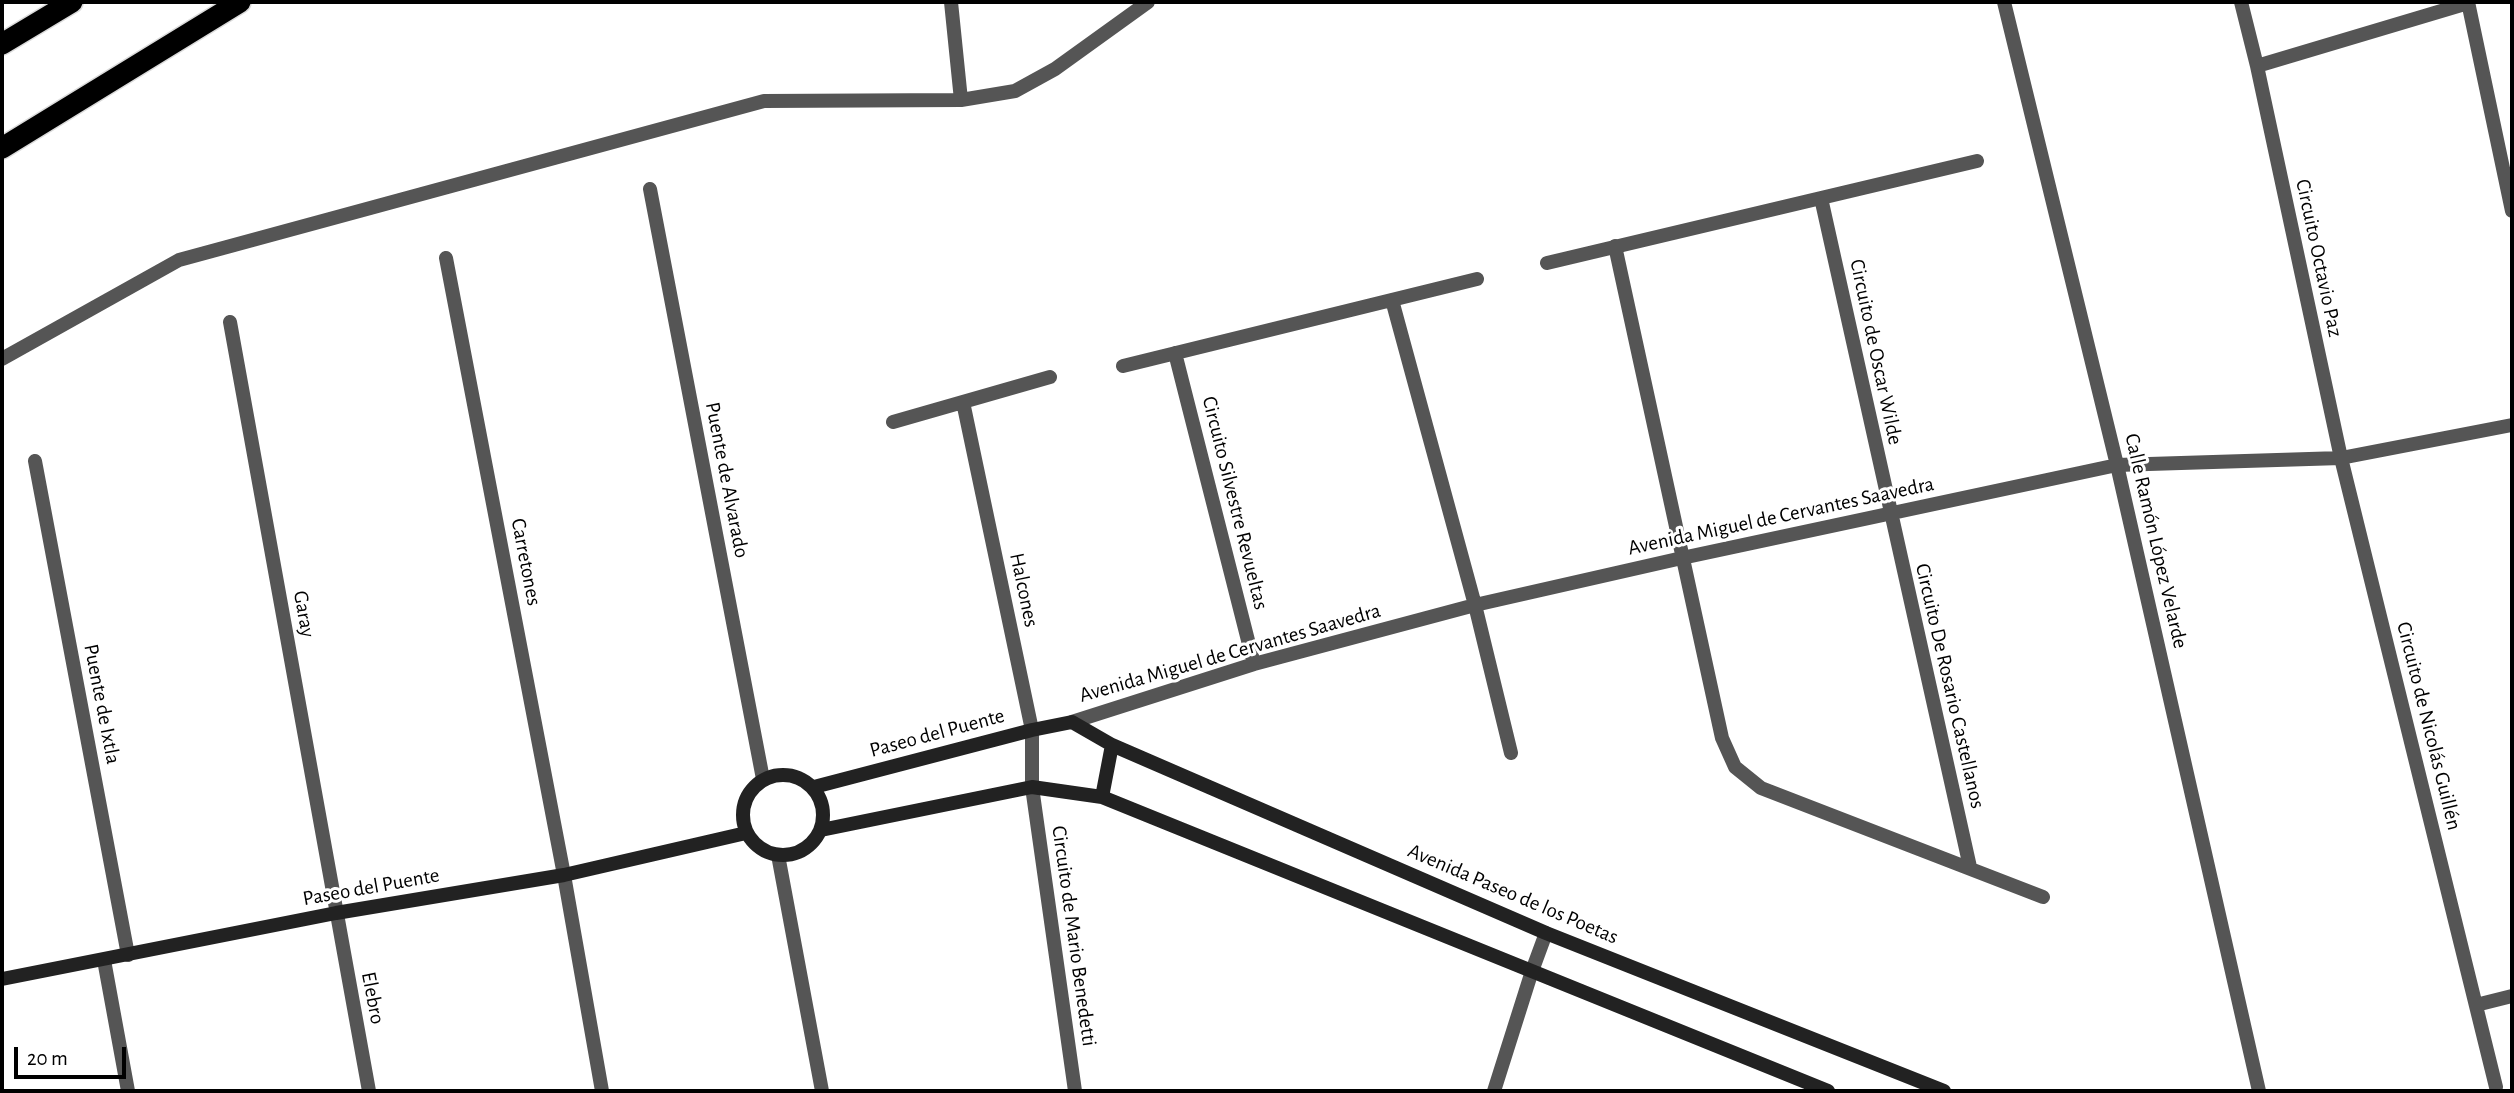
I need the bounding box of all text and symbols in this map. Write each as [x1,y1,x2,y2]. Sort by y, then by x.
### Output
street label: Circuito Octavio Paz [2290,177,2348,339]
street label: Circuito de Oscar Wilde [1844,257,1908,447]
street label: Circuito Silvestre Revueltas [1196,394,1274,612]
street label: Puente de Alvarado [700,400,754,560]
street label: Calle Ramón López Velarde [2119,431,2193,651]
street label: Avenida Miguel de Cervantes Saavedra [1626,471,1936,561]
street label: Carretones [505,516,547,608]
street label: Halcones [1004,551,1044,629]
street label: Circuito De Rosario Castellanos [1910,561,1990,811]
street label: Garay [288,589,320,639]
street label: Avenida Miguel de Cervantes Saavedra [1076,598,1384,708]
street label: Circuito de Nicolás Guillén [2391,619,2467,833]
street label: Puente de Ixtla [78,642,126,766]
street label: Paseo del Puente [867,703,1007,763]
street label: Circuito de Mario Benedetti [1046,824,1102,1048]
street label: Avenida Paseo de los Poetas [1404,838,1622,950]
street label: Paseo del Puente [301,863,441,911]
street label: Elebro [356,970,390,1026]
scale bar [18,1034,130,1078]
text: 20 m [27,1048,68,1069]

